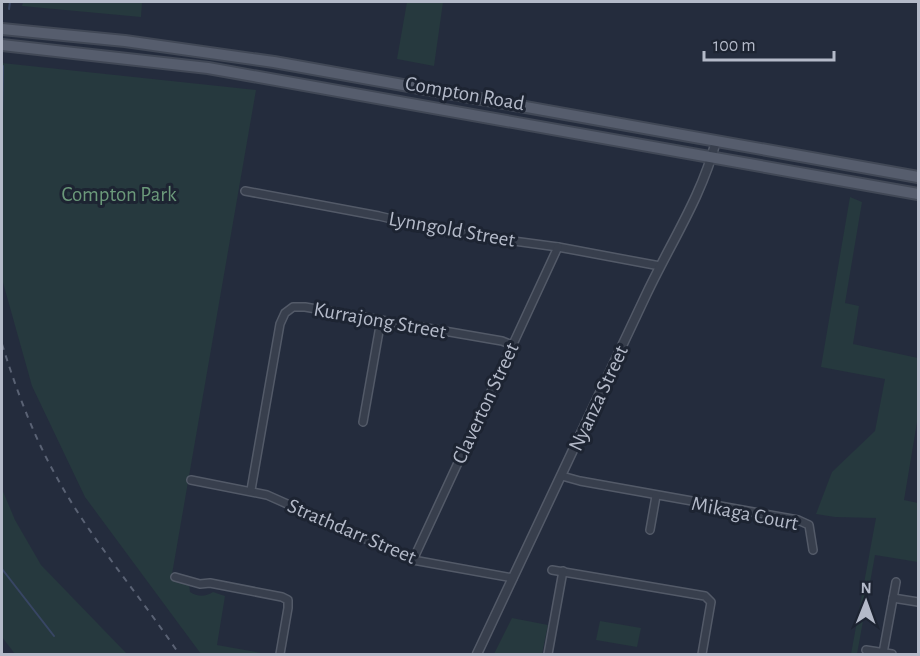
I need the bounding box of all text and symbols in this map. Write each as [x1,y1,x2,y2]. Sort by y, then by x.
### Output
scale bar [704,24,834,62]
text: 100 m [713,37,756,55]
street label: Compton Road [404,73,526,114]
park label: Compton Park [61,184,177,205]
street label: Lynngold Street [387,208,517,251]
street label: Kurrajong Street [312,298,448,343]
street label: Claverton Street [448,339,523,467]
street label: Nyanza Street [565,342,632,454]
street label: Mikaga Court [690,493,800,534]
street label: Strathdarr Street [284,495,419,568]
north arrow [836,572,896,632]
text: N [861,580,872,596]

